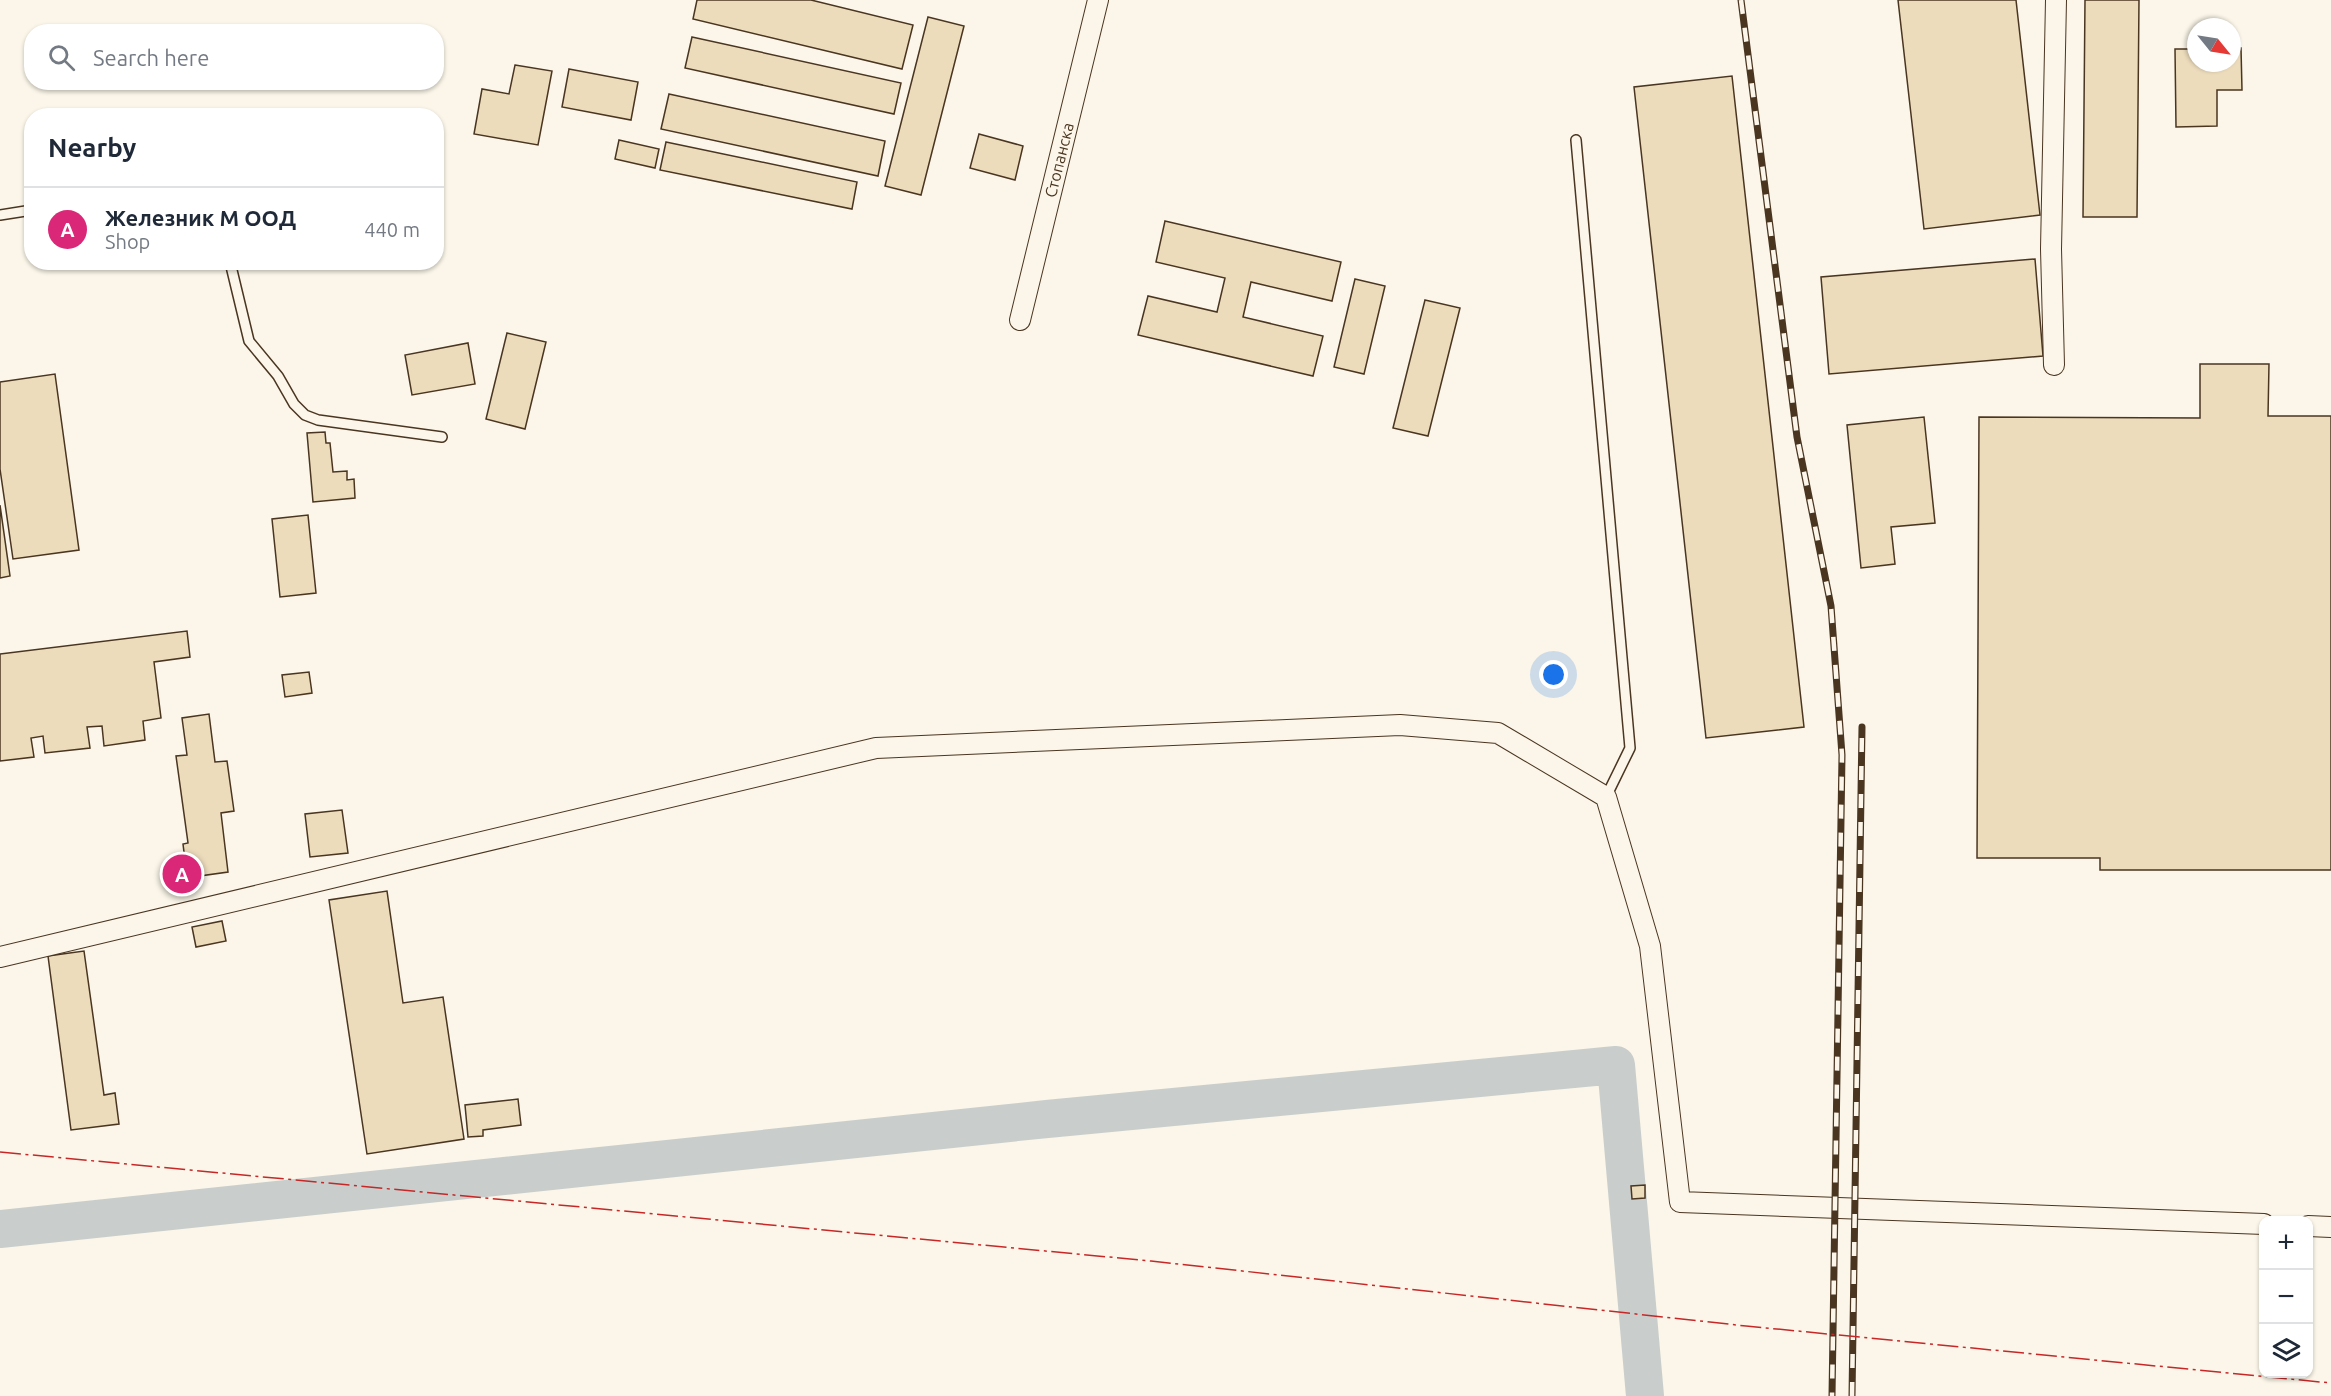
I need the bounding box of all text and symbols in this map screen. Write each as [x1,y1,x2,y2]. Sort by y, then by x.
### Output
north arrow [2187,18,2241,72]
search box [24,24,444,90]
icon: search [45,41,78,74]
text: Search here [93,45,209,70]
street label: Стопанска [1041,121,1077,199]
text: Nearby [48,133,136,162]
text: Железник М ООД [105,205,296,230]
text: A [60,218,75,241]
text: 440 m [364,218,420,241]
text: Shop [105,230,150,253]
your location [1539,660,1568,689]
pin: A [162,852,201,896]
map controls [2259,1216,2313,1378]
button: + [2259,1216,2313,1270]
button: − [2259,1270,2313,1324]
button: layers [2259,1324,2313,1378]

